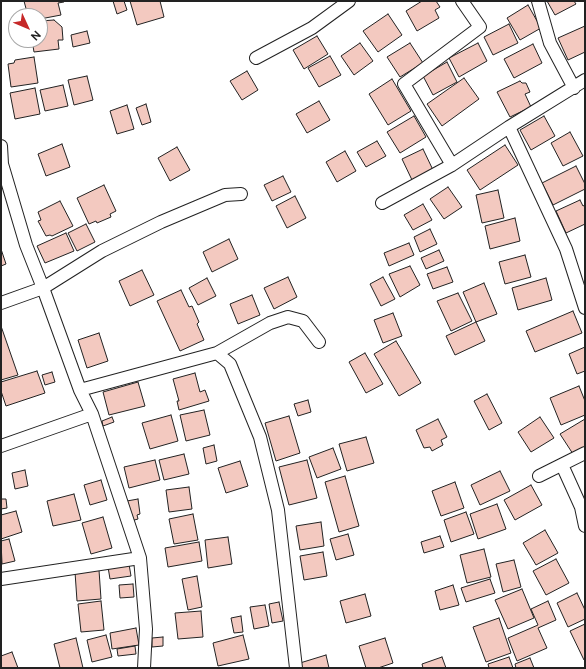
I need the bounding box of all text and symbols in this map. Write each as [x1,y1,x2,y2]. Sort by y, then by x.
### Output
north arrow [8,8,48,48]
text: N [29,28,43,43]

